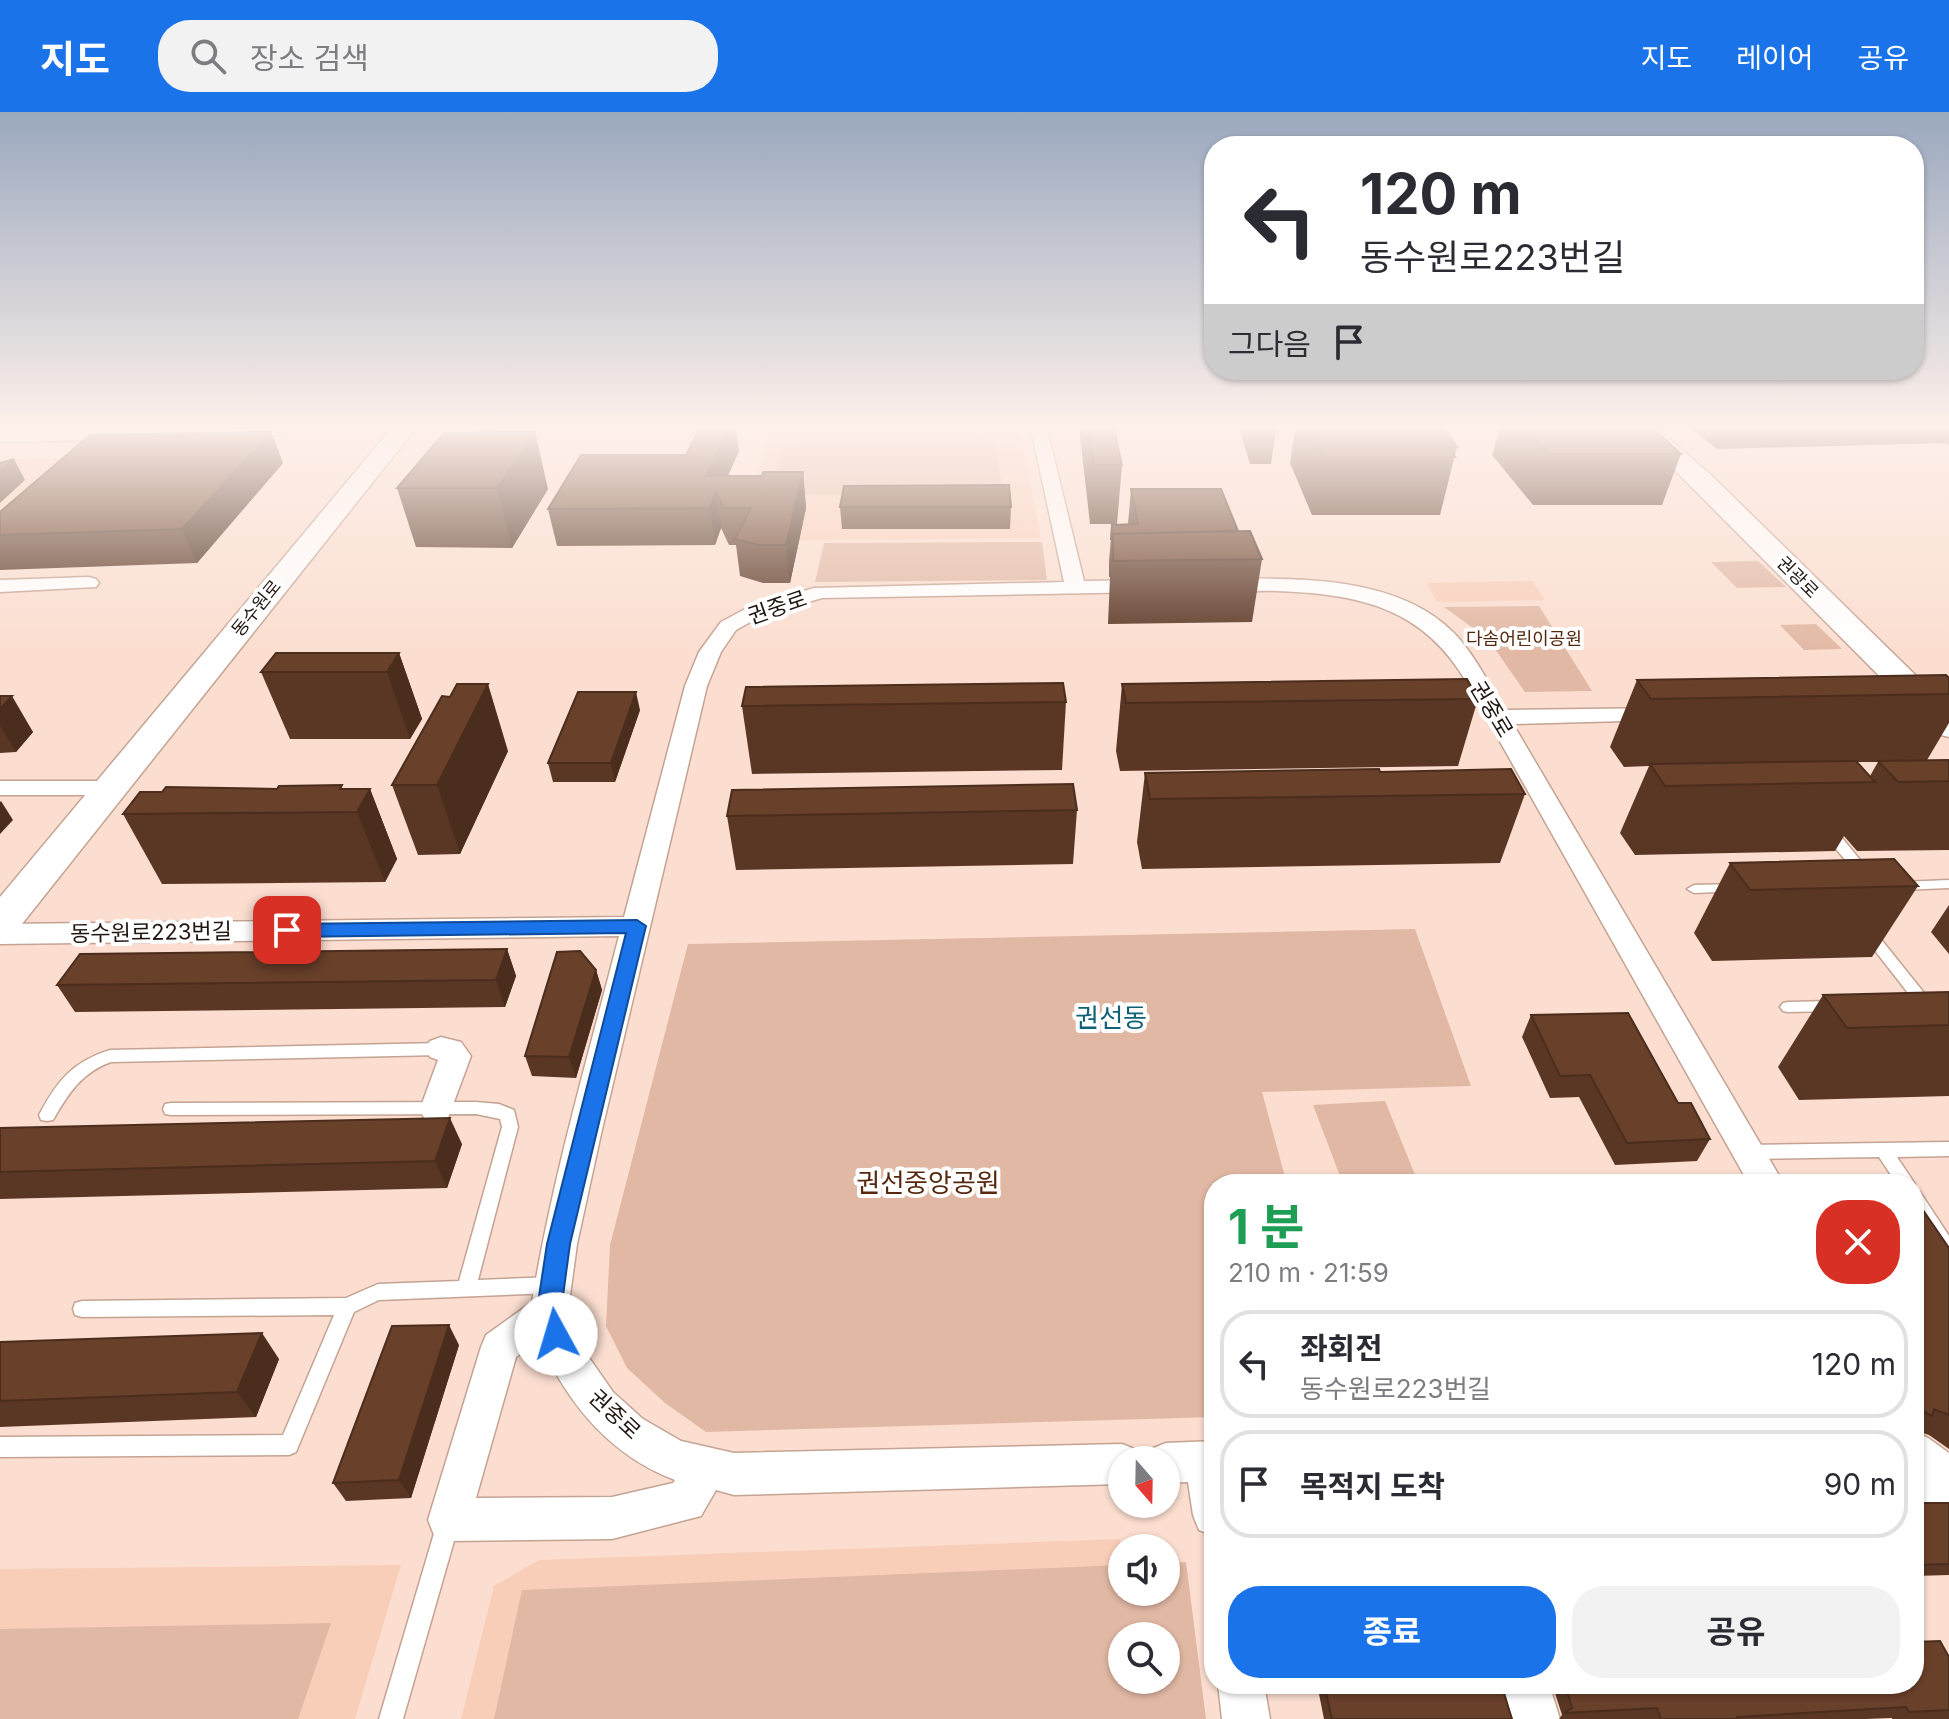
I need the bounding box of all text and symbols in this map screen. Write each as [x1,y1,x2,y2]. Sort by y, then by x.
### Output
search box [158,20,718,92]
icon: search [186,34,230,78]
text: 지도 [40,36,110,82]
text: 장소 검색 [250,40,369,76]
text: 지도 [1641,41,1692,75]
text: 레이어 [1736,41,1813,75]
text: 공유 [1857,41,1909,75]
text: 120 m [1360,160,1522,228]
icon: left [1228,168,1332,272]
text: 동수원로223번길 [1360,235,1625,279]
icon: arrive [1327,320,1371,364]
text: 그다음 [1228,326,1311,362]
street label: 권광로 [1773,552,1823,602]
street label: 동수원로 [227,576,285,640]
street label: 권중로 [744,585,810,629]
park label: 다솜어린이공원 [1466,628,1582,649]
street label: 권중로 [1465,676,1519,742]
pin [253,896,321,964]
icon: arrive [265,908,309,952]
street label: 동수원로223번길 [70,918,232,946]
district label: 권선동 [1075,1002,1147,1033]
park label: 권선중앙공원 [856,1167,1000,1198]
text: 1 분 [1228,1197,1304,1256]
button: close [1816,1200,1900,1284]
text: 210 m · 21:59 [1228,1257,1389,1288]
position arrow [514,1292,598,1376]
text: 좌회전 [1300,1330,1383,1366]
icon: left [1232,1342,1276,1386]
text: 120 m [1812,1346,1896,1382]
text: 동수원로223번길 [1300,1373,1491,1404]
street label: 권중로 [584,1384,646,1444]
north arrow [1108,1446,1180,1518]
map controls [1108,1446,1180,1694]
icon: arrive [1232,1462,1276,1506]
text: 90 m [1824,1466,1896,1502]
text: 목적지 도착 [1300,1468,1445,1504]
button: sound [1108,1534,1180,1606]
button: 종료 [1228,1586,1556,1678]
button: 공유 [1572,1586,1900,1678]
button: search [1108,1622,1180,1694]

